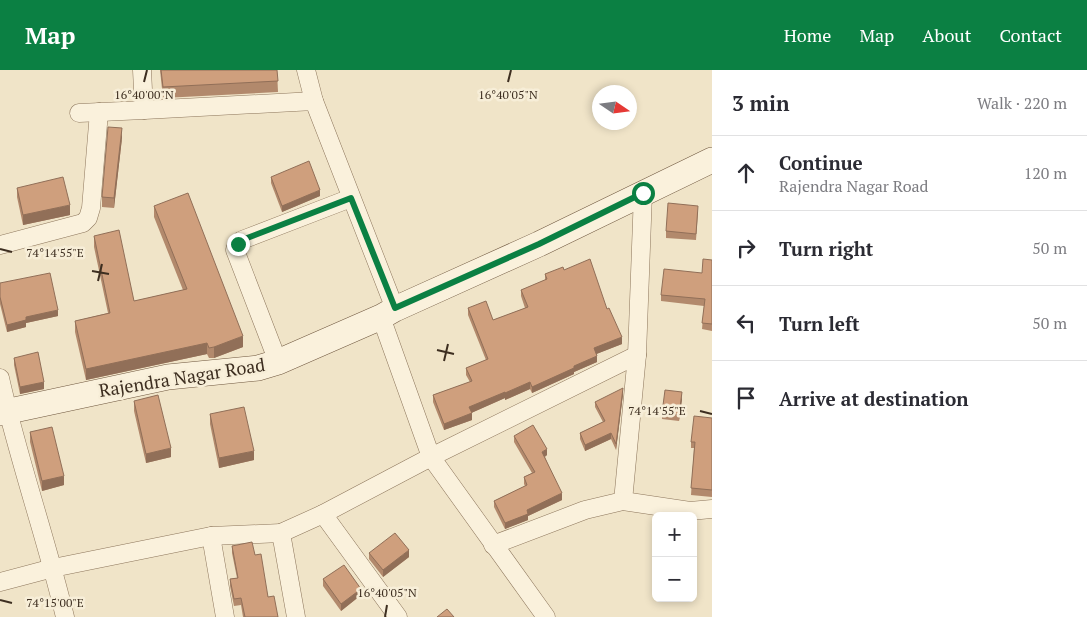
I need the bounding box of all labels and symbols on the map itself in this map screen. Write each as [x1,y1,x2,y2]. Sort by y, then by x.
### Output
north arrow [592,85,637,130]
text: 16°40'00"N [114,87,174,102]
text: 16°40'05"N [478,87,538,102]
route start [632,182,655,205]
route end [227,233,250,256]
text: 74°14'55"E [26,245,84,260]
street label: Rajendra Nagar Road [97,352,267,402]
text: 74°14'55"E [628,403,686,418]
text: 16°40'05"N [357,585,417,600]
text: 74°15'00"E [26,595,84,610]

